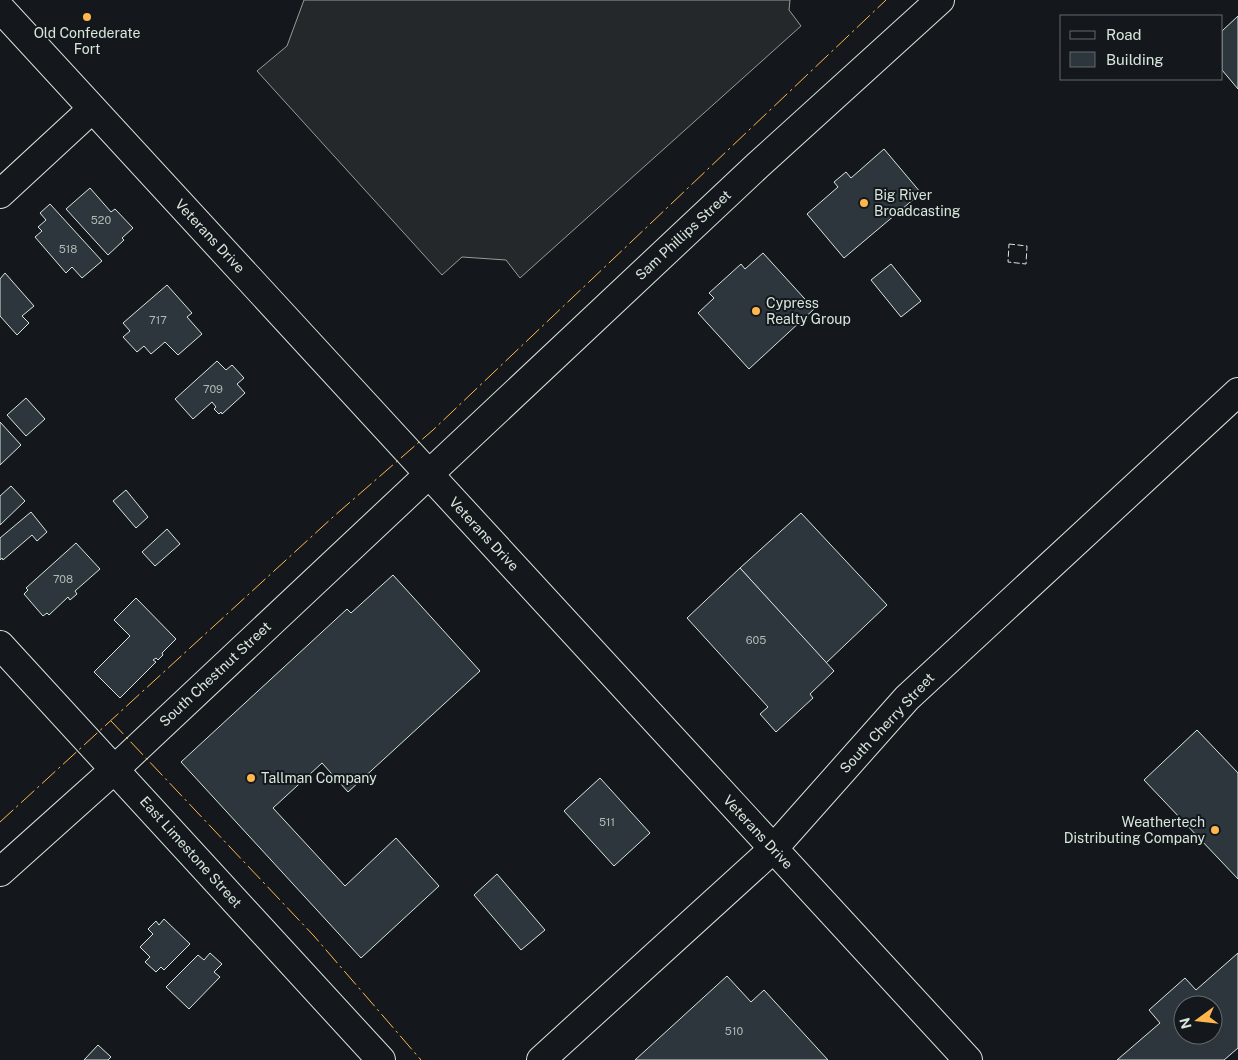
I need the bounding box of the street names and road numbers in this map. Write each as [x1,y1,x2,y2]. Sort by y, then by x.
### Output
street label: Sam Phillips Street [632,187,734,283]
street label: Veterans Drive [172,196,248,276]
street label: Veterans Drive [446,494,522,574]
street label: South Chestnut Street [156,618,274,730]
street label: South Cherry Street [837,670,937,776]
street label: Veterans Drive [720,792,796,872]
street label: East Limestone Street [137,793,245,911]

